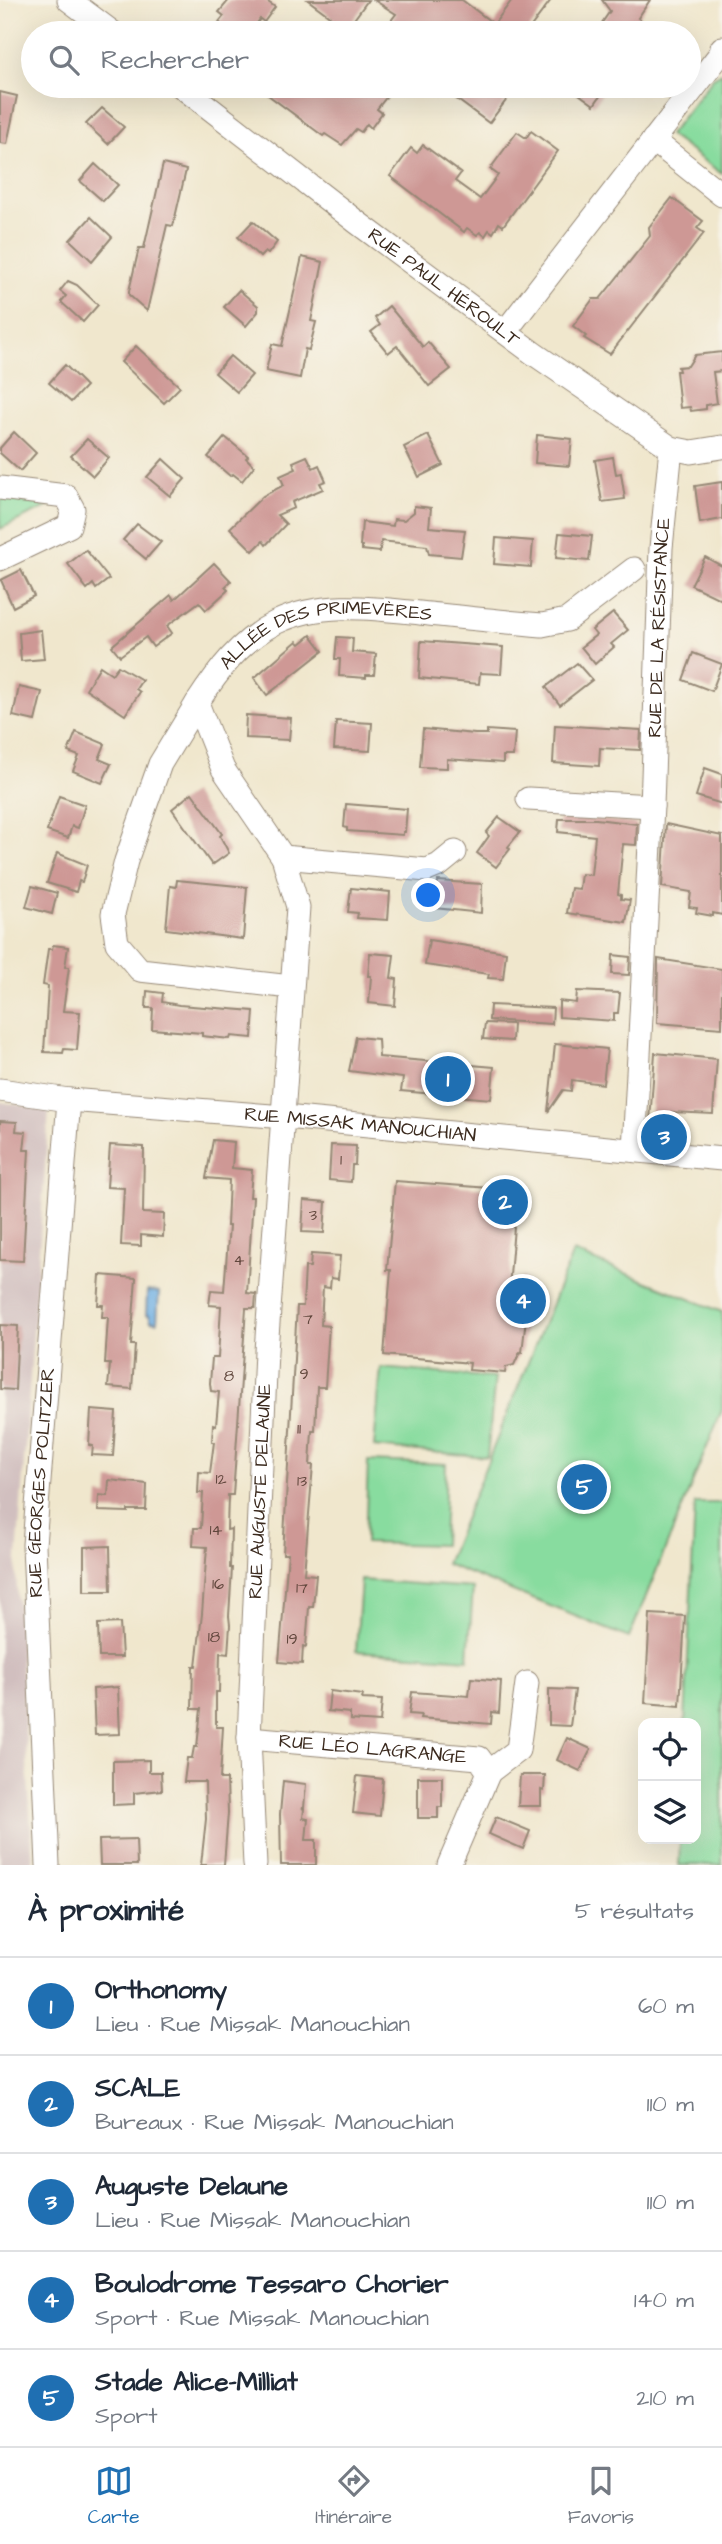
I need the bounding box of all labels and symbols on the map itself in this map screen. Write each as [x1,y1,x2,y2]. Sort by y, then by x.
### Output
street label: RUE PAUL HÉROULT [362,221,526,353]
street label: RUE DE LA RÉSISTANCE [641,516,677,738]
street label: ALLÉE DES PRIMEVÈRES [213,594,433,675]
your location [411,878,445,912]
pin: 1 [425,1053,471,1105]
street label: RUE MISSAK MANOUCHIAN [243,1100,477,1149]
pin: 3 [641,1111,687,1163]
house number: 1 [340,1149,342,1171]
pin: 2 [482,1176,528,1228]
house number: 3 [309,1204,317,1226]
house number: 4 [234,1249,245,1271]
pin: 4 [500,1275,546,1327]
house number: 7 [303,1308,313,1330]
house number: 9 [299,1363,309,1385]
house number: 8 [224,1365,234,1387]
street label: RUE GEORGES POLITZER [20,1367,61,1598]
street label: RUE AUGUSTE DELAUNE [242,1383,278,1600]
house number: 11 [297,1418,301,1440]
pin: 5 [561,1461,607,1513]
house number: 12 [215,1468,227,1490]
house number: 13 [297,1470,307,1492]
house number: 14 [210,1519,223,1541]
house number: 16 [212,1573,224,1595]
house number: 17 [296,1577,308,1599]
house number: 18 [208,1626,220,1648]
house number: 19 [286,1628,298,1650]
street label: RUE LÉO LAGRANGE [278,1727,468,1770]

